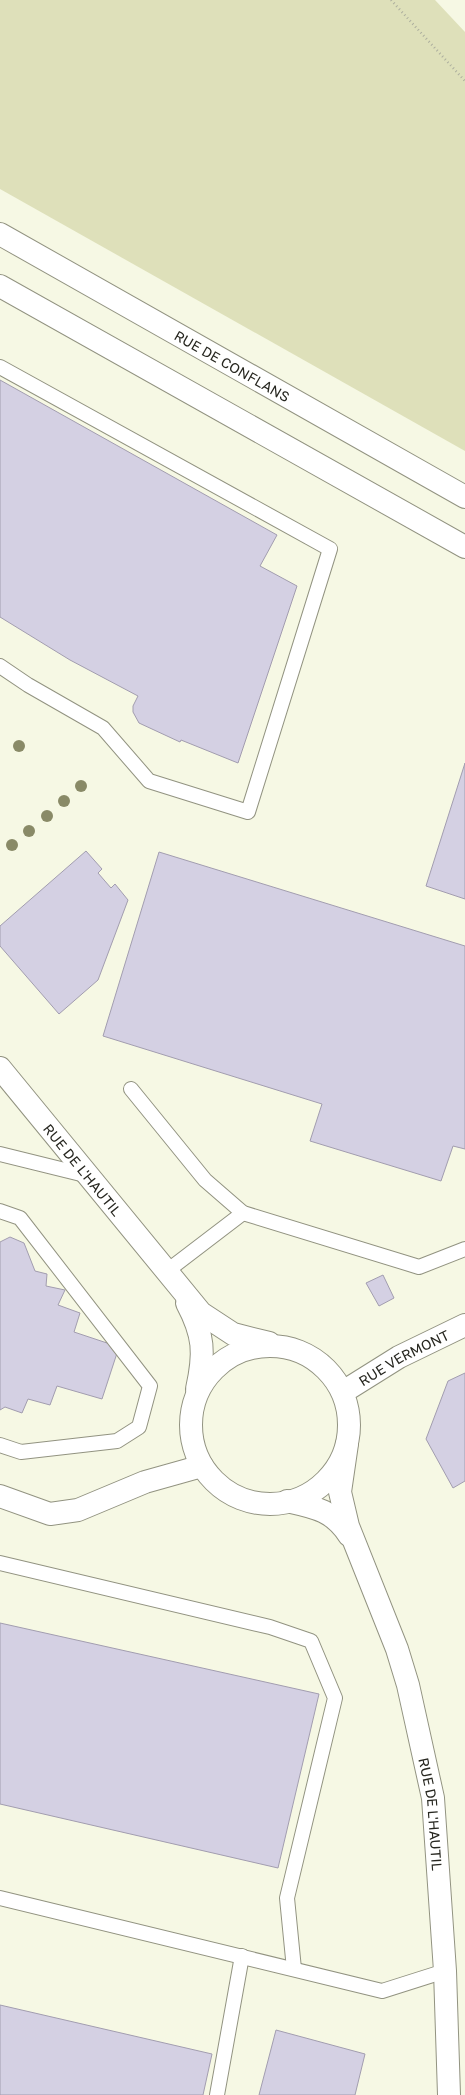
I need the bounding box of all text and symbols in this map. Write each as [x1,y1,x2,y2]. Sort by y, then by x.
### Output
street label: RUE DE CONFLANS [172,326,293,405]
street label: RUE DE L'HAUTIL [40,1120,126,1219]
street label: RUE VERMONT [355,1325,452,1389]
street label: RUE DE L'HAUTIL [416,1756,447,1871]

